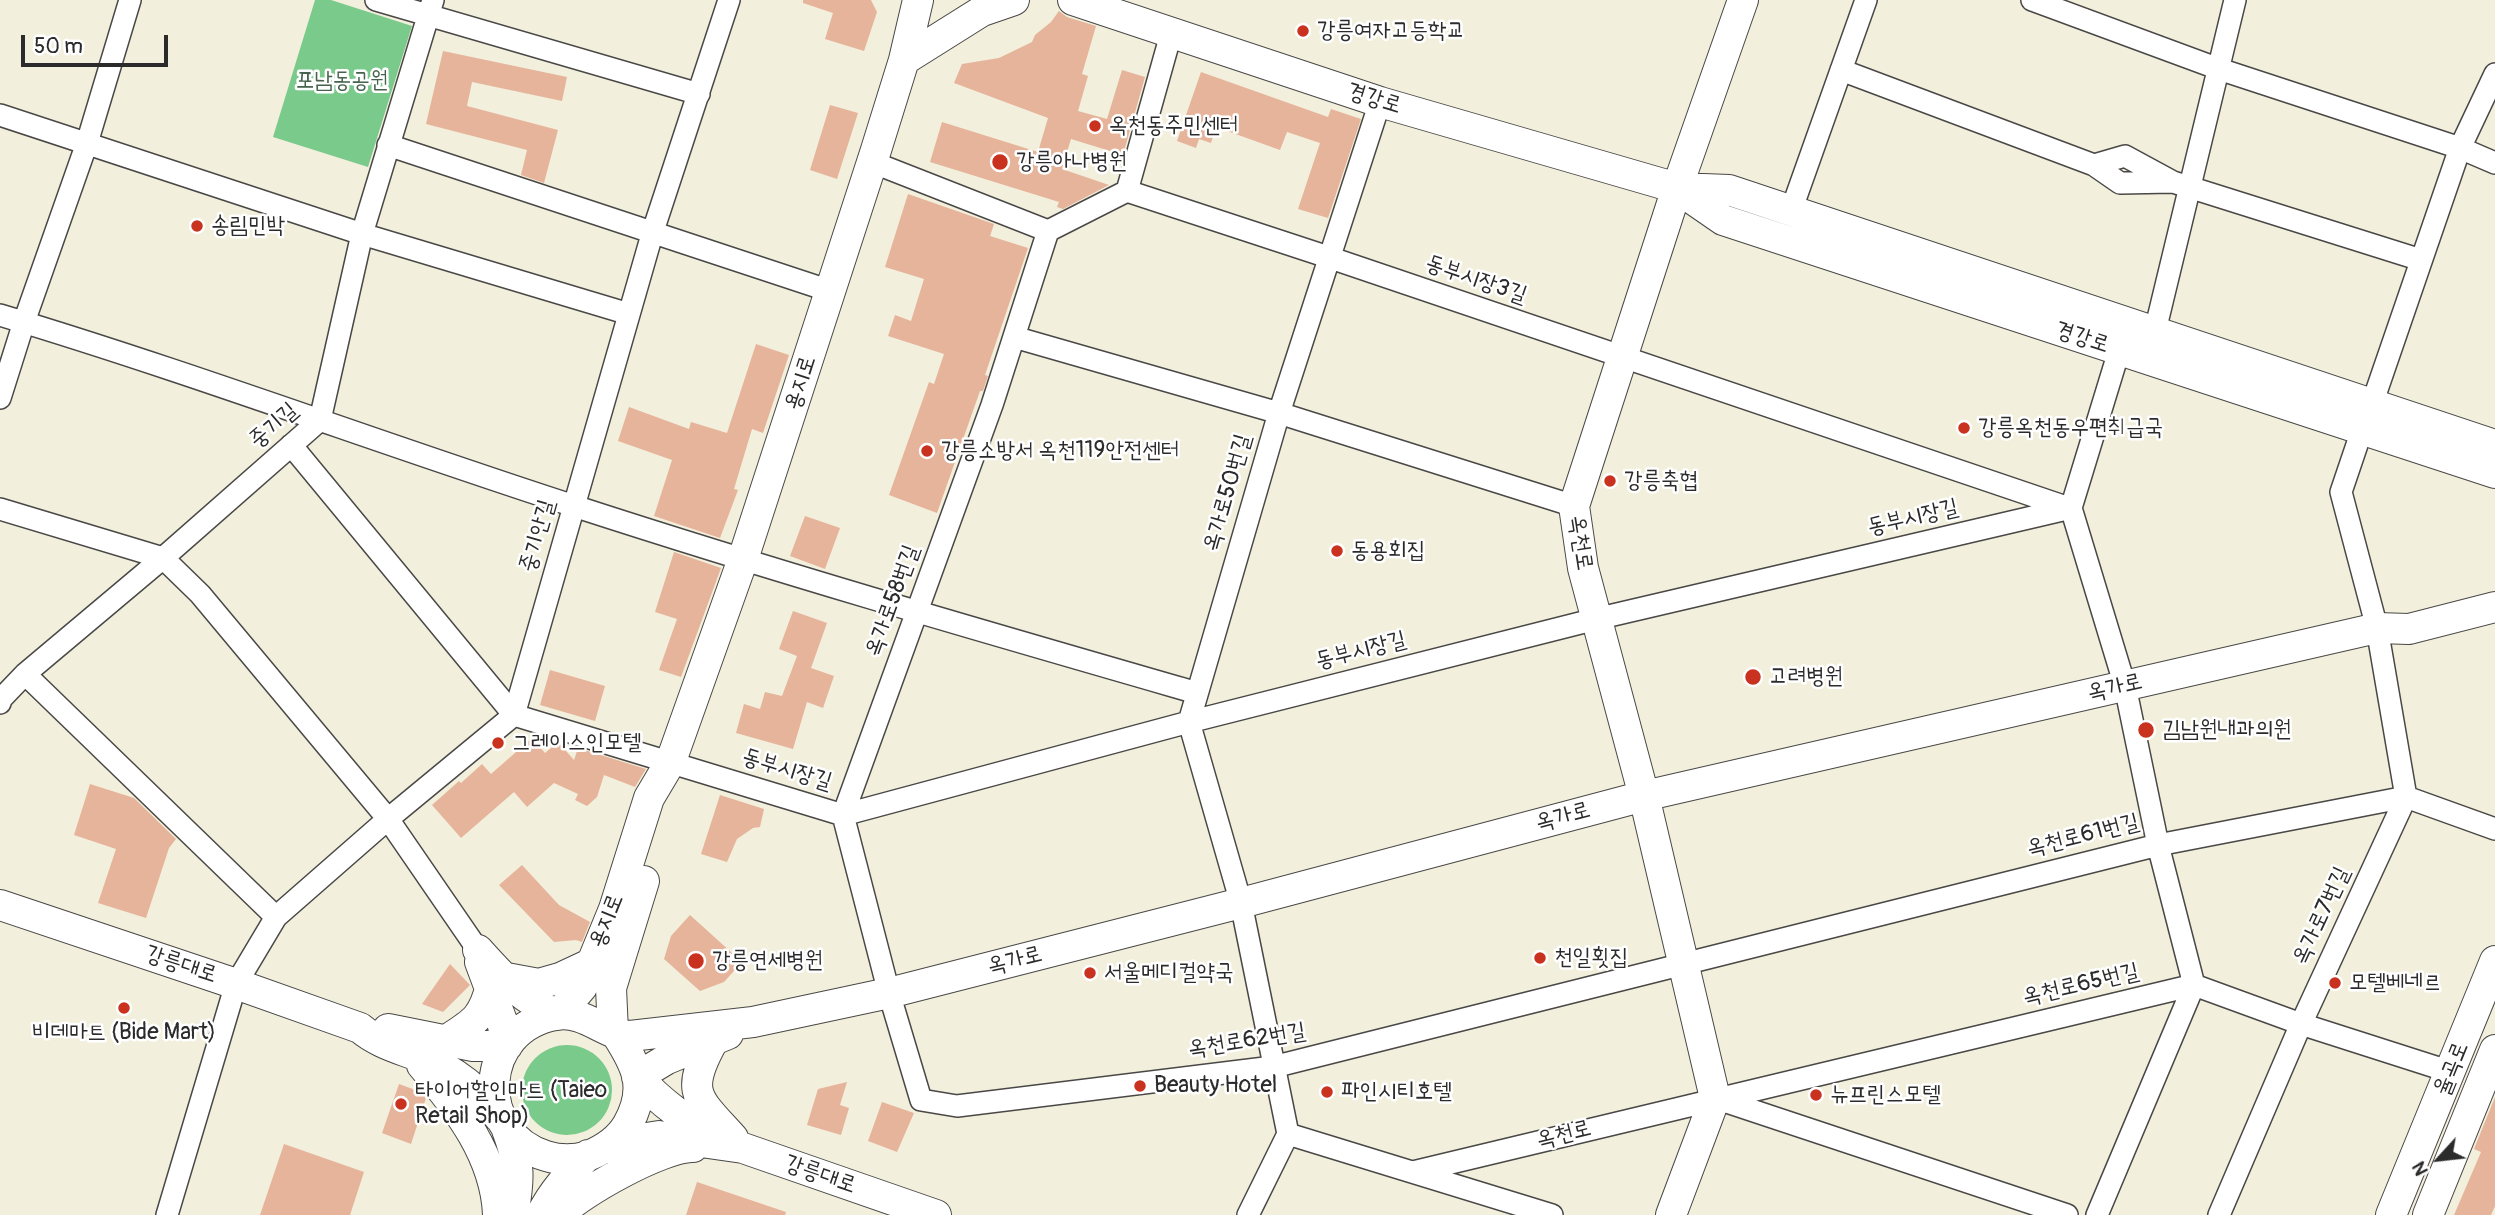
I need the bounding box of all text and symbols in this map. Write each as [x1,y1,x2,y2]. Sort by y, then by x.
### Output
place label: 강릉여자고등학교 [1317,17,1465,45]
scale bar [24,21,172,65]
marker: 강릉여자고등학교 [1295,23,1311,39]
text: 50 m [34,33,83,60]
park label: 포남동공원 [296,67,388,95]
street label: 경강로 [1343,78,1405,120]
place label: 옥천동주민센터 [1109,112,1239,140]
marker: 옥천동주민센터 [1087,118,1103,134]
place label: 강릉아나병원 [1016,148,1127,176]
marker: 강릉아나병원 [990,152,1010,172]
place label: 송림민박 [211,212,285,240]
marker: 송림민박 [189,218,205,234]
street label: 동부시장3길 [1422,250,1530,310]
street label: 경강로 [2051,316,2113,360]
street label: 용지로 [779,352,823,414]
street label: 중기길 [244,397,304,455]
place label: 강릉옥천동우편취급국 [1978,414,2163,442]
marker: 강릉옥천동우편취급국 [1956,420,1972,436]
street label: 옥가로50번길 [1198,431,1258,555]
place label: 강릉소방서 옥천119안전센터 [941,437,1179,465]
marker: 강릉소방서 옥천119안전센터 [919,443,935,459]
place label: 강릉축협 [1624,467,1698,495]
marker: 강릉축협 [1602,473,1618,489]
street label: 동부시장길 [1865,494,1961,542]
street label: 중기안길 [515,497,561,575]
street label: 옥천로 [1562,513,1598,573]
place label: 동용회집 [1351,537,1425,565]
street label: 옥가로58번길 [860,541,926,661]
marker: 동용회집 [1329,543,1345,559]
street label: 동부시장길 [1313,626,1409,676]
place label: 고려병원 [1769,663,1843,691]
marker: 고려병원 [1743,667,1763,687]
street label: 옥가로 [2085,668,2145,708]
place label: 김남원내과의원 [2162,716,2292,744]
marker: 김남원내과의원 [2136,720,2156,740]
place label: 그레이스인모텔 [512,729,642,757]
marker: 그레이스인모텔 [490,735,506,751]
street label: 동부시장길 [739,743,835,797]
street label: 옥가로 [1533,796,1593,838]
street label: 옥천로61번길 [2024,809,2142,863]
street label: 옥가로7번길 [2287,863,2357,969]
street label: 용지로 [584,890,630,952]
street label: 강릉대로 [142,940,220,990]
street label: 옥가로 [985,941,1045,981]
place label: 천일횟집 [1554,944,1628,972]
place label: 강릉연세병원 [712,947,823,975]
marker: 천일횟집 [1532,950,1548,966]
marker: 강릉연세병원 [686,951,706,971]
street label: 옥천로65번길 [2020,958,2142,1012]
place label: 서울메디컬약국 [1104,959,1234,987]
marker: 서울메디컬약국 [1082,965,1098,981]
place label: 모텔베네르 [2349,969,2442,997]
marker: 모텔베네르 [2327,975,2343,991]
marker: 비데마트 (Bide Mart) [116,1000,132,1016]
street label: 옥천로62번길 [1186,1018,1308,1064]
place label: 비데마트 (Bide Mart) [32,1019,216,1047]
street label: 율곡로 [2429,1038,2475,1100]
place label: Beauty Hotel [1154,1072,1277,1100]
place label: 타이어할인마트 (Taieo Retail Shop) [415,1077,607,1131]
marker: Beauty Hotel [1132,1078,1148,1094]
place label: 파인시티호텔 [1341,1078,1452,1106]
place label: 뉴프린스모텔 [1830,1081,1941,1109]
marker: 파인시티호텔 [1319,1084,1335,1100]
marker: 뉴프린스모텔 [1808,1087,1824,1103]
marker: 타이어할인마트 (Taieo Retail Shop) [393,1096,409,1112]
street label: 옥천로 [1534,1115,1594,1155]
north arrow [2404,1124,2474,1194]
street label: 강릉대로 [781,1150,859,1200]
text: N [2407,1157,2434,1180]

